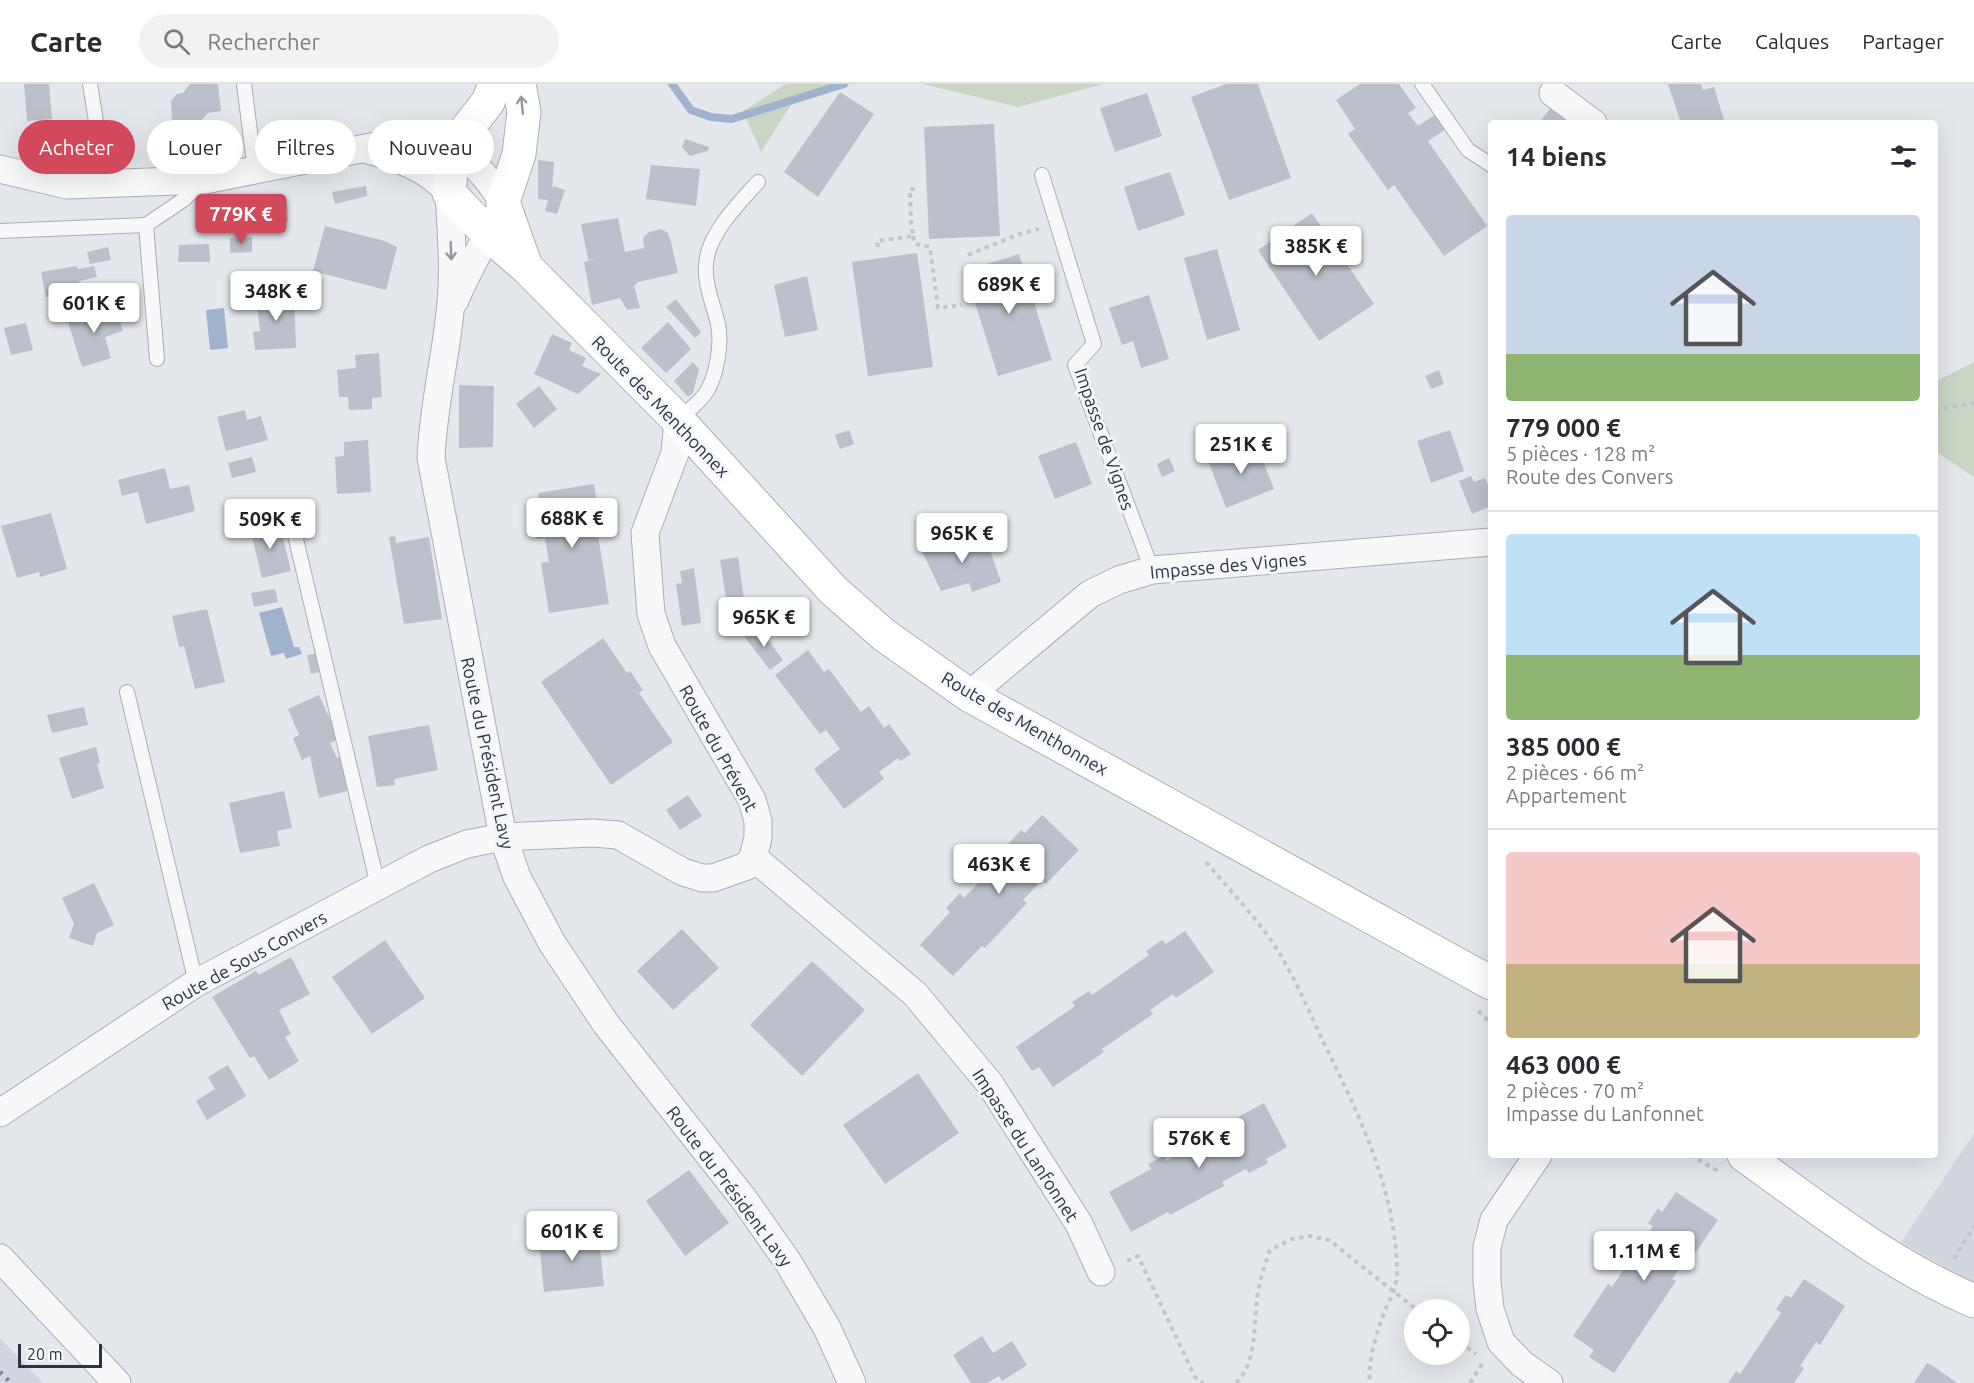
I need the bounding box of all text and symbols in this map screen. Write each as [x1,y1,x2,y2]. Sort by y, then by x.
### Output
search box [139,14,559,68]
icon: search [160,25,193,58]
text: Carte [30,26,103,57]
text: Rechercher [208,29,320,54]
text: Carte [1671,29,1722,53]
text: Calques [1755,29,1829,53]
text: Partager [1862,29,1944,53]
one-way arrow [516,95,527,115]
chip: Acheter [18,120,135,174]
chip: Louer [147,120,243,174]
chip: Filtres [255,120,356,174]
chip: Nouveau [368,120,494,174]
icon: filters [1887,140,1920,173]
text: 14 biens [1506,142,1607,171]
pin: 779K € [192,194,290,245]
text: 779K € [209,202,273,225]
pin: 385K € [1267,226,1365,277]
text: 385K € [1284,234,1348,257]
one-way arrow [446,241,457,261]
icon: home [1659,254,1767,362]
pin: 689K € [960,264,1058,315]
pin: 348K € [227,271,325,322]
text: 689K € [977,272,1041,295]
text: 348K € [244,279,308,302]
pin: 601K € [45,283,143,334]
text: 601K € [62,291,126,314]
street label: Route des Menthonnex [588,331,734,481]
street label: Impasse de Vignes [1071,365,1139,513]
text: 779 000 € [1506,413,1621,442]
pin: 251K € [1192,424,1290,475]
text: 251K € [1209,432,1273,455]
text: 5 pièces · 128 m² [1506,442,1655,465]
text: Route des Convers [1506,465,1673,488]
pin: 688K € [523,498,621,549]
pin: 509K € [221,499,319,550]
text: 688K € [540,506,604,529]
text: 509K € [238,507,302,530]
pin: 965K € [913,513,1011,564]
text: 965K € [930,521,994,544]
street label: Impasse des Vignes [1149,548,1307,582]
icon: home [1659,573,1767,681]
pin: 965K € [715,597,813,648]
text: 965K € [732,605,796,628]
street label: Route du Président Lavy [458,655,518,851]
street label: Route des Menthonnex [938,667,1112,779]
street label: Route du Prévent [676,681,762,815]
text: 385 000 € [1506,732,1621,761]
text: 2 pièces · 66 m² [1506,761,1644,784]
text: Appartement [1506,784,1627,807]
pin: 463K € [950,844,1048,895]
text: 463K € [967,852,1031,875]
icon: home [1659,891,1767,999]
street label: Route de Sous Convers [158,906,330,1014]
text: 463 000 € [1506,1050,1621,1079]
street label: Impasse du Lanfonnet [969,1065,1083,1225]
text: 2 pièces · 70 m² [1506,1079,1644,1102]
street label: Route du Président Lavy [663,1102,797,1270]
text: Impasse du Lanfonnet [1506,1102,1704,1125]
pin: 576K € [1150,1118,1248,1169]
text: 576K € [1167,1126,1231,1149]
pin: 601K € [523,1211,621,1262]
text: 601K € [540,1219,604,1242]
pin: 1.11M € [1589,1231,1699,1282]
text: 1.11M € [1608,1239,1680,1262]
map controls [1404,1299,1470,1365]
button: locate [1404,1299,1470,1365]
scale bar [18,1341,102,1368]
text: 20 m [27,1345,63,1363]

